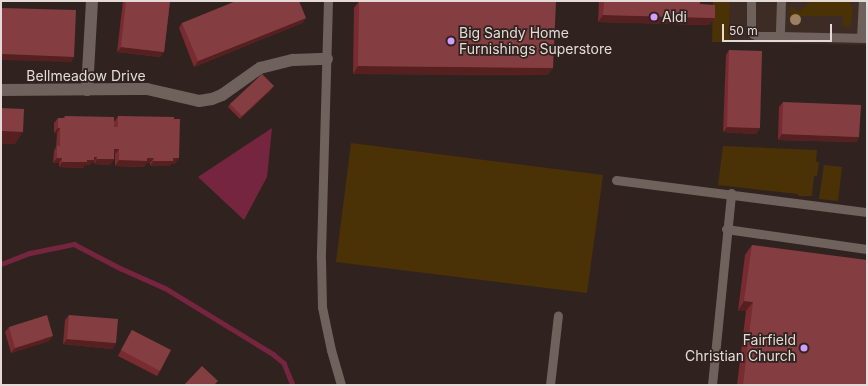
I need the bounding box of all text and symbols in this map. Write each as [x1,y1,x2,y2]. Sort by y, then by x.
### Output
place label: Aldi [662,9,687,25]
marker: Aldi [649,12,659,22]
scale bar [724,16,834,42]
text: 50 m [729,23,758,38]
place label: Big Sandy Home Furnishings Superstore [459,25,612,58]
marker: Big Sandy Home Furnishings Superstore [446,36,456,46]
street label: Bellmeadow Drive [26,68,146,84]
place label: Fairfield Christian Church [685,332,796,364]
marker: Fairfield Christian Church [799,343,809,353]

